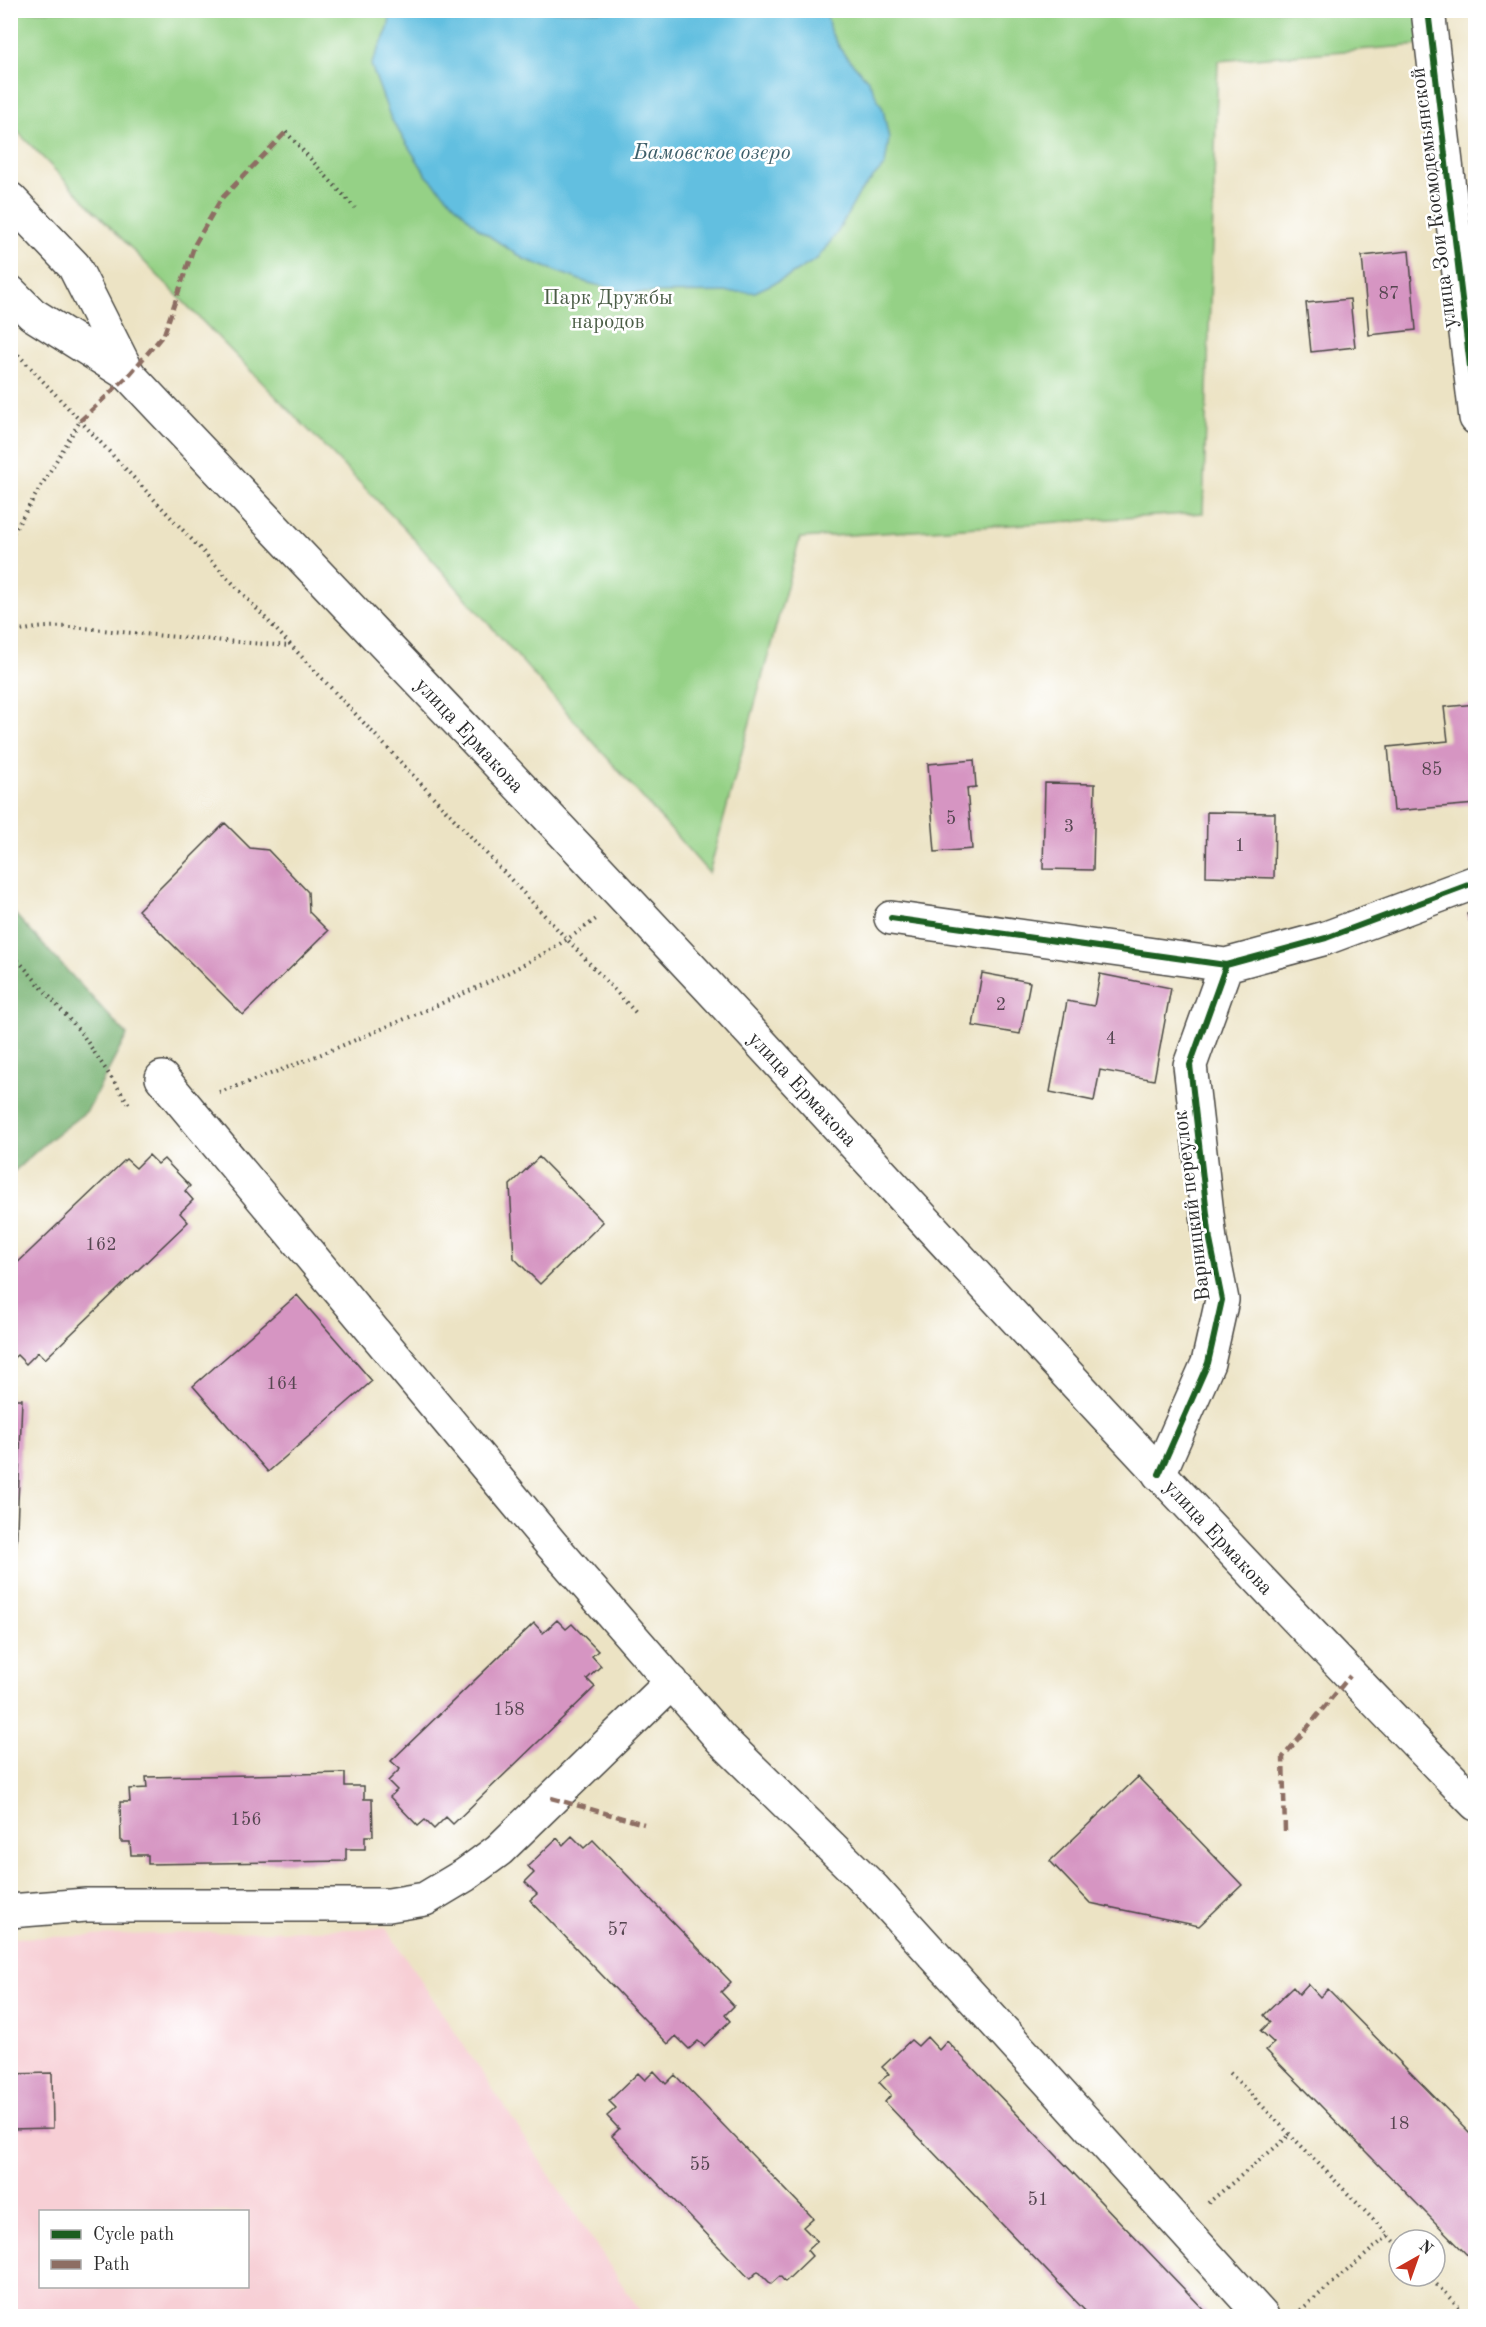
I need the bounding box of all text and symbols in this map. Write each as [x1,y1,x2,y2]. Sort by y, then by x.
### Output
street label: улица Зои Космодемьянской [1408,66,1461,330]
water label: Бамовское озеро [632,142,791,164]
house number: 87 [1379,285,1399,303]
park label: Парк Дружбы народов [543,288,673,333]
street label: улица Ермакова [410,674,527,798]
house number: 85 [1422,761,1442,779]
house number: 5 [946,810,956,828]
house number: 3 [1064,818,1074,836]
house number: 1 [1235,837,1245,855]
house number: 2 [996,996,1006,1014]
street label: улица Ермакова [743,1028,860,1152]
house number: 4 [1106,1030,1116,1048]
street label: Варницкий переулок [1170,1109,1215,1303]
house number: 162 [85,1236,117,1254]
house number: 164 [266,1375,298,1393]
street label: улица Ермакова [1159,1476,1276,1600]
house number: 158 [493,1701,525,1719]
house number: 156 [230,1811,262,1829]
house number: 57 [608,1921,628,1939]
house number: 18 [1389,2115,1409,2133]
house number: 55 [690,2156,710,2174]
house number: 51 [1028,2191,1048,2209]
legend [39,2210,249,2288]
text: Cycle path [93,2226,174,2244]
north arrow [1387,2228,1447,2288]
text: N [1416,2238,1436,2259]
text: Path [93,2256,130,2274]

